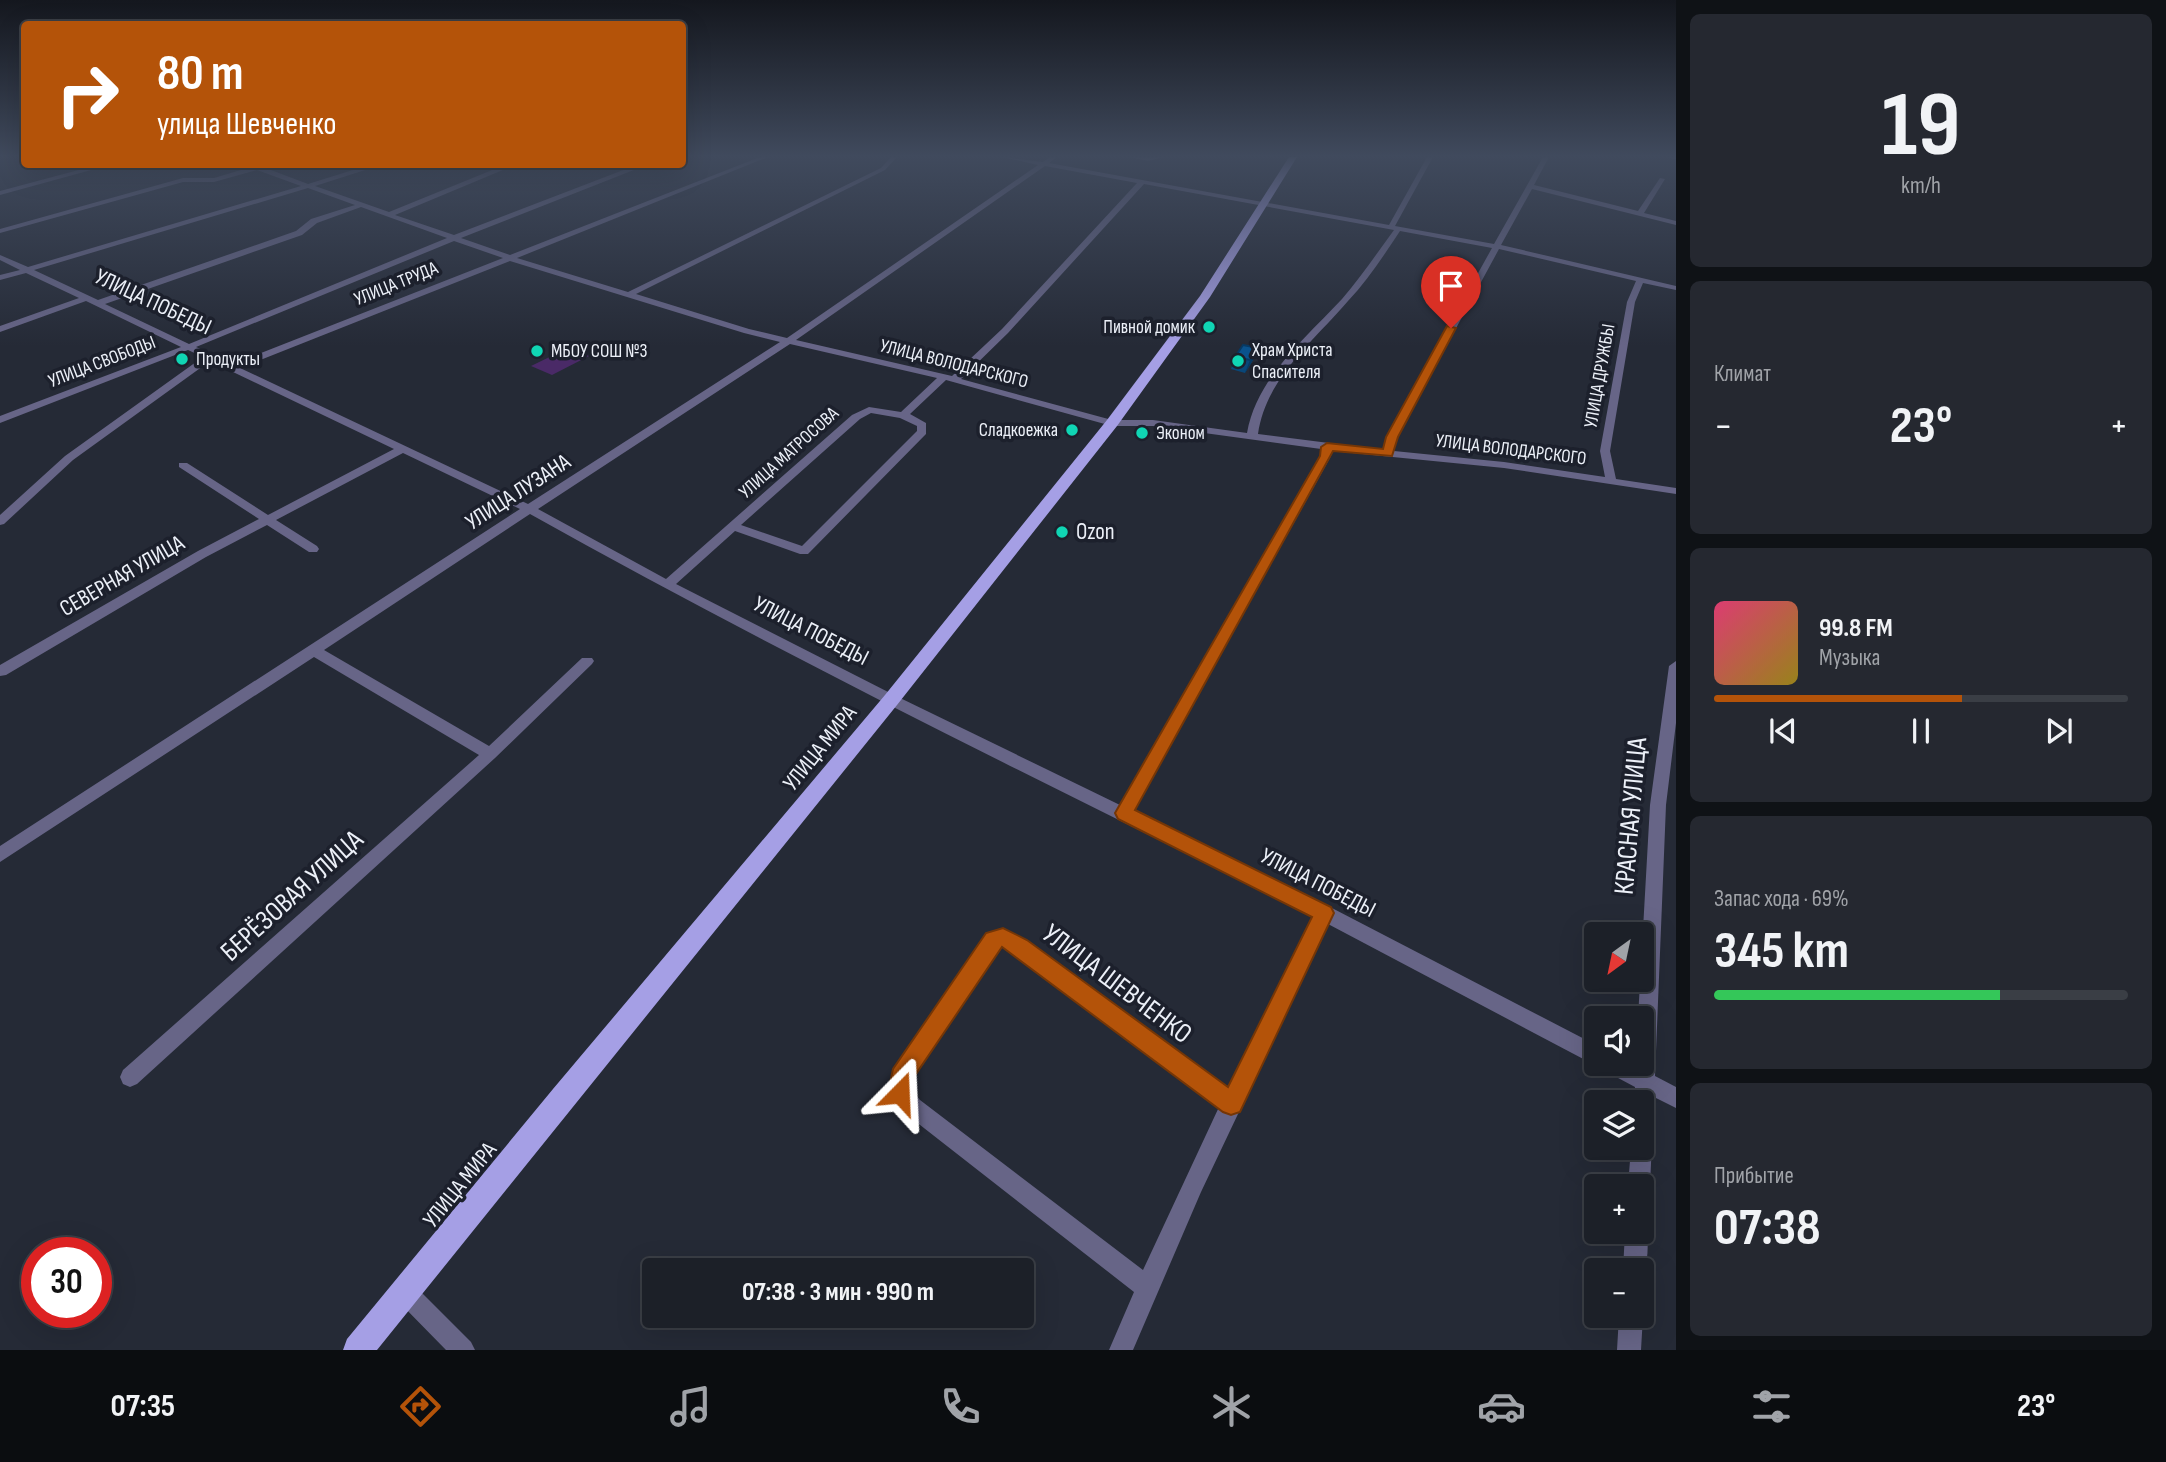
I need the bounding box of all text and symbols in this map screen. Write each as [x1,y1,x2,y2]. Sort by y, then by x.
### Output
text: 80 m [157,45,244,104]
icon: right [42,49,133,140]
text: 19 [1882,72,1960,181]
text: улица Шевченко [157,105,336,144]
text: km/h [1901,172,1941,200]
street label: УЛИЦА ТРУДА [351,256,442,311]
pin [1421,256,1481,328]
street label: УЛИЦА ПОБЕДЫ [90,263,216,341]
icon: arrive [1432,267,1470,305]
place label: Пивной домик [1103,316,1196,339]
marker: Пивной домик [1201,319,1217,335]
street label: УЛИЦА ДРУЖБЫ [1580,322,1620,430]
street label: УЛИЦА СВОБОДЫ [45,331,159,393]
street label: УЛИЦА ВОЛОДАРСКОГО [878,334,1030,394]
place label: Храм Христа Спасителя [1251,339,1333,384]
place label: МБОУ СОШ №3 [551,340,648,363]
marker: МБОУ СОШ №3 [529,343,545,359]
place label: Продукты [196,348,260,371]
marker: Продукты [174,351,190,367]
marker: Храм Христа Спасителя [1230,353,1246,369]
text: Климат [1714,360,1771,388]
text: 23° [1890,395,1952,458]
street label: УЛИЦА МАТРОСОВА [734,402,844,504]
text: − [1714,404,1733,449]
text: + [2109,404,2128,449]
place label: Сладкоежка [979,419,1058,442]
marker: Сладкоежка [1064,422,1080,438]
place label: Эконом [1156,422,1205,445]
marker: Эконом [1134,425,1150,441]
street label: УЛИЦА ВОЛОДАРСКОГО [1434,429,1588,471]
street label: УЛИЦА ЛУЗАНА [460,448,576,536]
place label: Ozon [1076,518,1115,546]
marker: Ozon [1054,524,1070,540]
street label: СЕВЕРНАЯ УЛИЦА [55,529,189,623]
street label: УЛИЦА ПОБЕДЫ [749,590,873,672]
text: 99.8 FM [1819,613,1893,644]
text: Музыка [1819,644,1880,672]
street label: УЛИЦА МИРА [777,700,863,796]
icon: previous [1764,712,1802,750]
icon: pause [1902,712,1940,750]
icon: next [2040,712,2078,750]
street label: КРАСНАЯ УЛИЦА [1608,735,1654,896]
street label: БЕРЁЗОВАЯ УЛИЦА [214,823,371,969]
street label: УЛИЦА ПОБЕДЫ [1256,842,1380,924]
text: Запас хода · 69% [1714,885,1849,913]
street label: УЛИЦА ШЕВЧЕНКО [1036,917,1198,1051]
text: 345 km [1714,920,1849,983]
north arrow [1584,922,1654,992]
map controls [1584,922,1654,1328]
button: sound [1584,1006,1654,1076]
position arrow [863,1056,937,1130]
button: layers [1584,1090,1654,1160]
street label: УЛИЦА МИРА [417,1137,503,1233]
text: Прибытие [1714,1162,1794,1190]
button: + [1584,1174,1654,1244]
text: 07:38 [1714,1197,1821,1260]
speed limit sign: 30 [21,1237,112,1328]
button: − [1584,1258,1654,1328]
text: 07:38 · 3 мин · 990 m [742,1277,934,1308]
icon: directions [396,1382,445,1431]
icon: music [666,1382,715,1431]
icon: phone [936,1382,985,1431]
icon: climate [1207,1382,1256,1431]
icon: car [1477,1382,1526,1431]
icon: filters [1747,1382,1796,1431]
text: 07:35 [111,1387,175,1426]
text: 23° [2017,1387,2055,1426]

